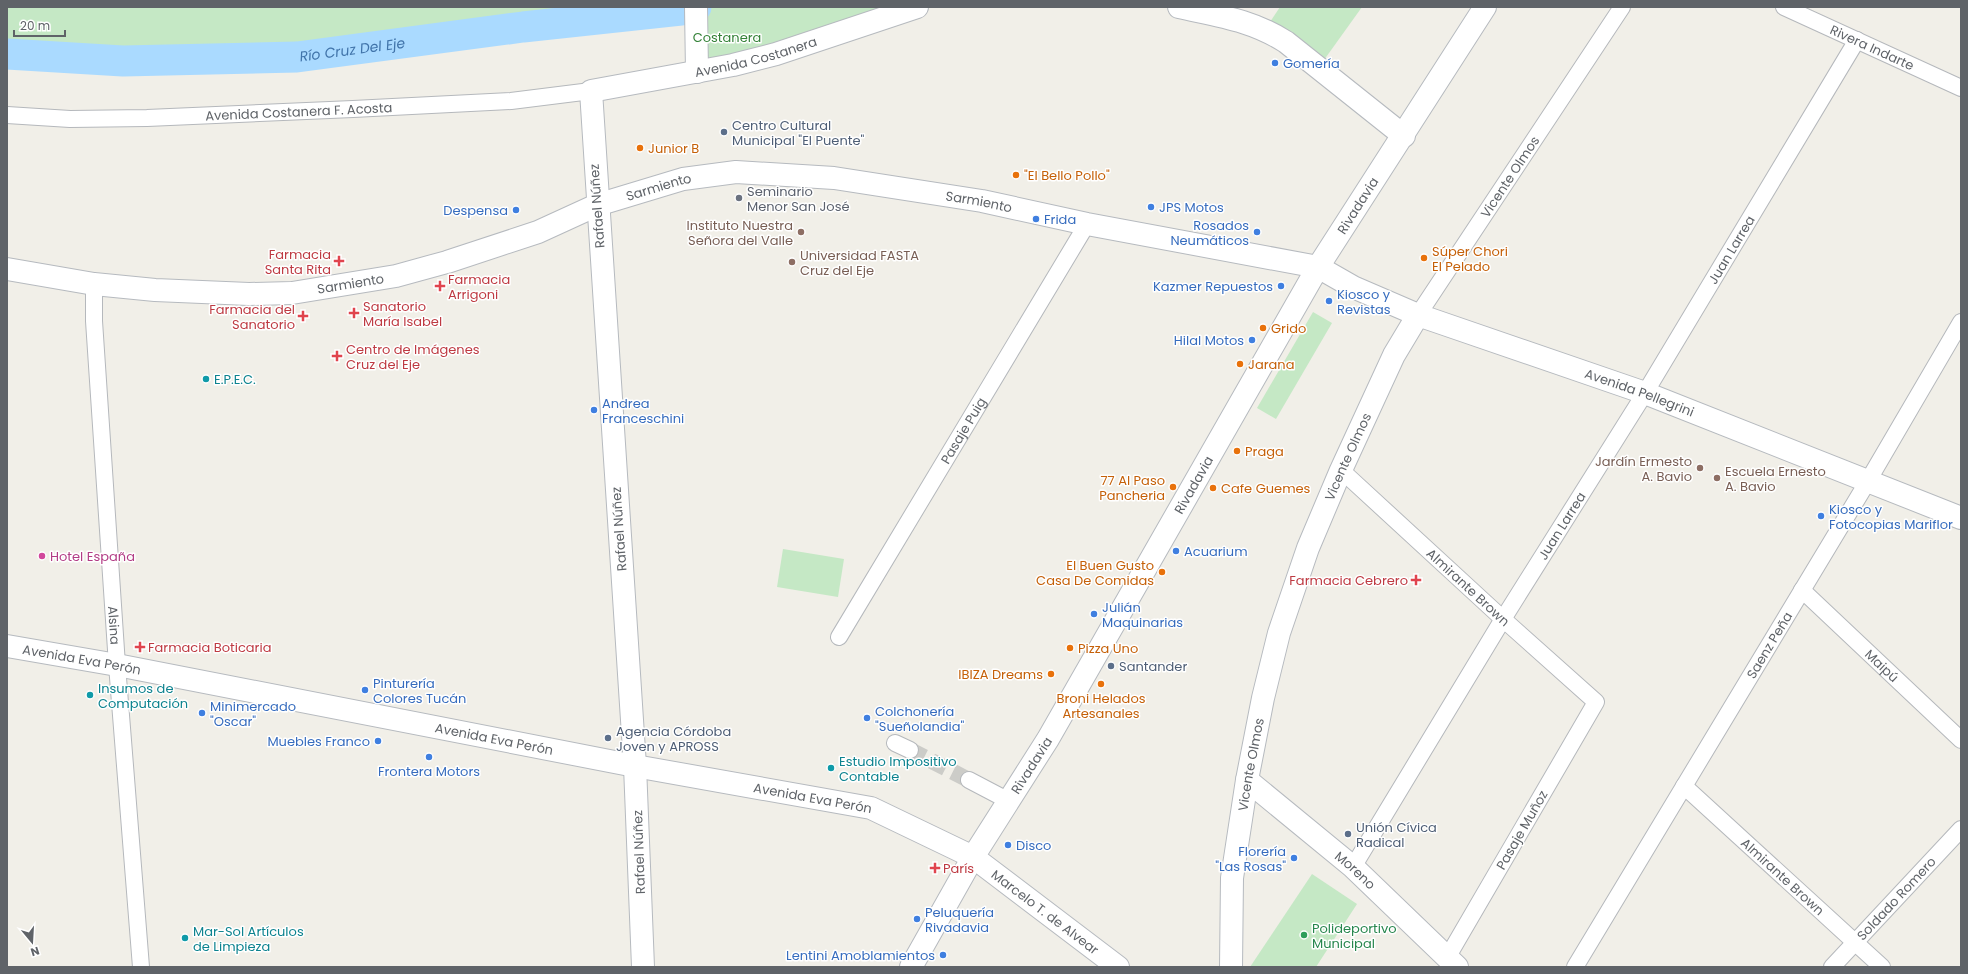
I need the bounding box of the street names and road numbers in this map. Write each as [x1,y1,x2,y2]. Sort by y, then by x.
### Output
street label: Rivera Indarte [1827,20,1917,75]
street label: Avenida Costanera [693,32,819,81]
street label: Avenida Costanera F. Acosta [205,98,393,125]
street label: Vicente Olmos [1476,132,1544,221]
street label: Rafael Núñez [585,163,609,249]
street label: Sarmiento [624,169,692,205]
street label: Rivadavia [1332,173,1383,238]
street label: Sarmiento [944,186,1014,217]
street label: Juan Larrea [1703,212,1759,287]
street label: Sarmiento [316,269,385,298]
street label: Avenida Pellegrini [1582,364,1697,421]
street label: Pasaje Puig [936,394,990,467]
street label: Vicente Olmos [1320,409,1376,504]
street label: Rivadavia [1169,452,1218,517]
street label: Rafael Núñez [607,486,631,572]
street label: Juan Larrea [1533,488,1590,563]
street label: Almirante Brown [1423,544,1514,630]
street label: Alsina [104,605,125,645]
street label: Saenz Peña [1742,608,1797,682]
street label: Avenida Eva Perón [21,639,143,679]
street label: Maipú [1861,645,1903,686]
street label: Vicente Olmos [1233,716,1268,812]
street label: Avenida Eva Perón [434,718,555,759]
street label: Rivadavia [1006,733,1057,797]
street label: Avenida Eva Perón [752,778,874,818]
street label: Pasaje Muñoz [1492,787,1552,873]
street label: Rafael Núñez [628,809,650,894]
street label: Almirante Brown [1737,833,1829,920]
street label: Moreno [1331,847,1380,894]
street label: Soldado Romero [1852,852,1940,944]
street label: Marcelo T. de Alvear [988,865,1103,959]

